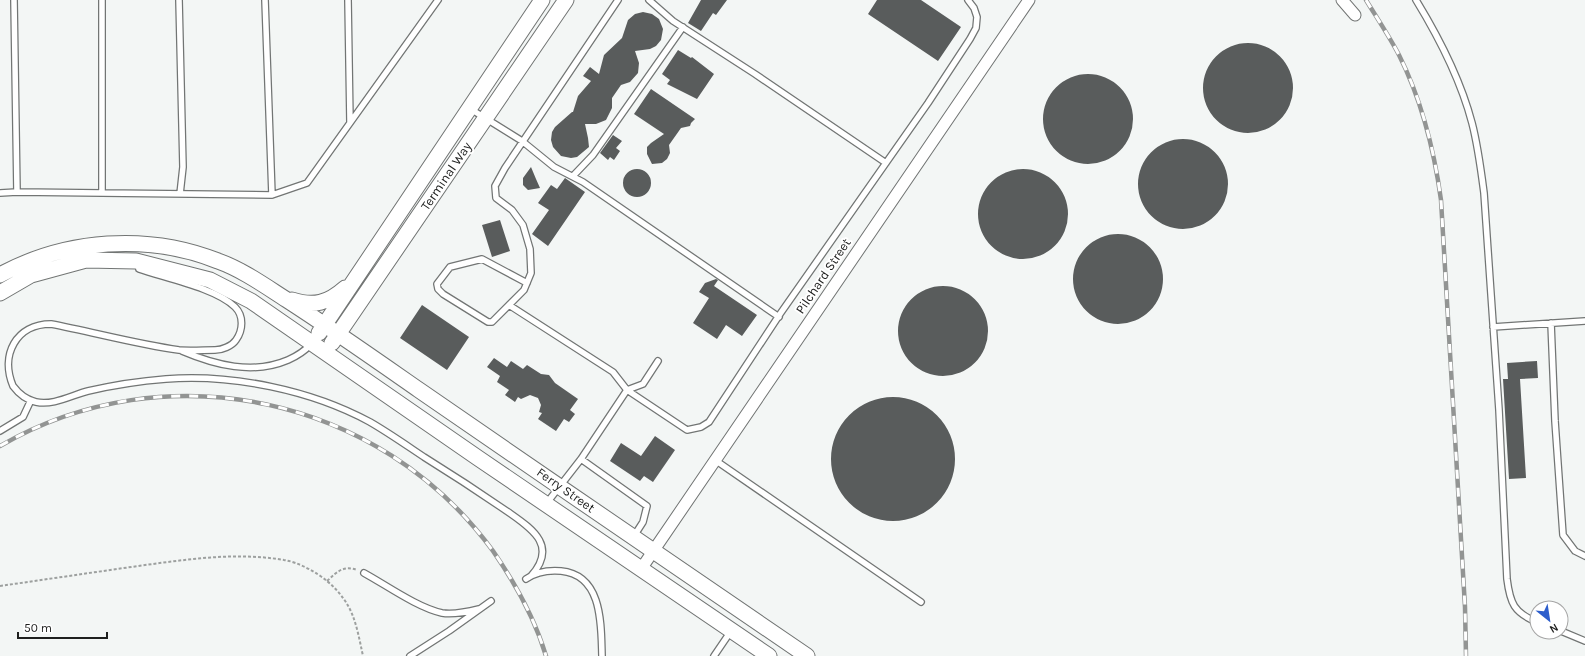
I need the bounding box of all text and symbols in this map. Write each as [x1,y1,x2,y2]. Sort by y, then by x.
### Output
street label: Terminal Way [418,139,474,213]
street label: Pilchard Street [792,235,854,317]
street label: Ferry Street [534,465,598,516]
north arrow [1529,600,1569,640]
scale bar [18,614,107,640]
text: 50 m [24,621,52,635]
text: N [1547,621,1560,636]

